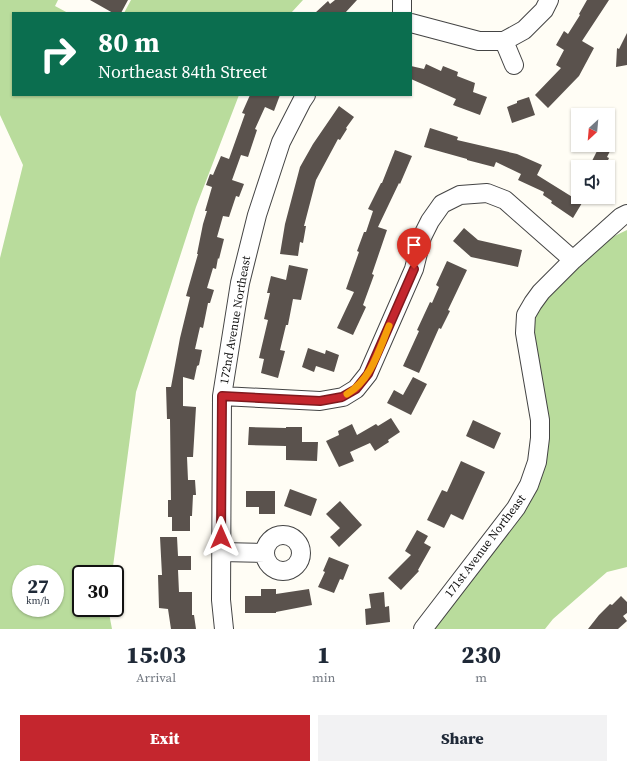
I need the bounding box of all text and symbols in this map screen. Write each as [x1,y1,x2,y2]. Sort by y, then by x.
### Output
text: 80 m [98,23,160,61]
icon: right [32,28,84,80]
text: Northeast 84th Street [98,59,267,84]
north arrow [571,108,615,152]
map controls [571,108,615,204]
button: sound [571,160,615,204]
pin [397,228,431,269]
icon: arrive [403,234,425,256]
street label: 172nd Avenue Northeast [216,255,254,385]
street label: 171st Avenue Northeast [441,491,529,601]
position arrow [200,516,242,558]
speed limit sign: 30 [72,565,124,617]
text: 27 [27,572,49,600]
text: km/h [26,594,50,607]
text: 15:03 [126,638,186,671]
text: 1 [317,638,330,671]
text: 230 [461,638,501,671]
text: Arrival [136,669,176,686]
text: min [312,669,335,686]
text: m [475,669,487,686]
button: Exit [20,715,310,761]
button: Share [318,715,607,761]

